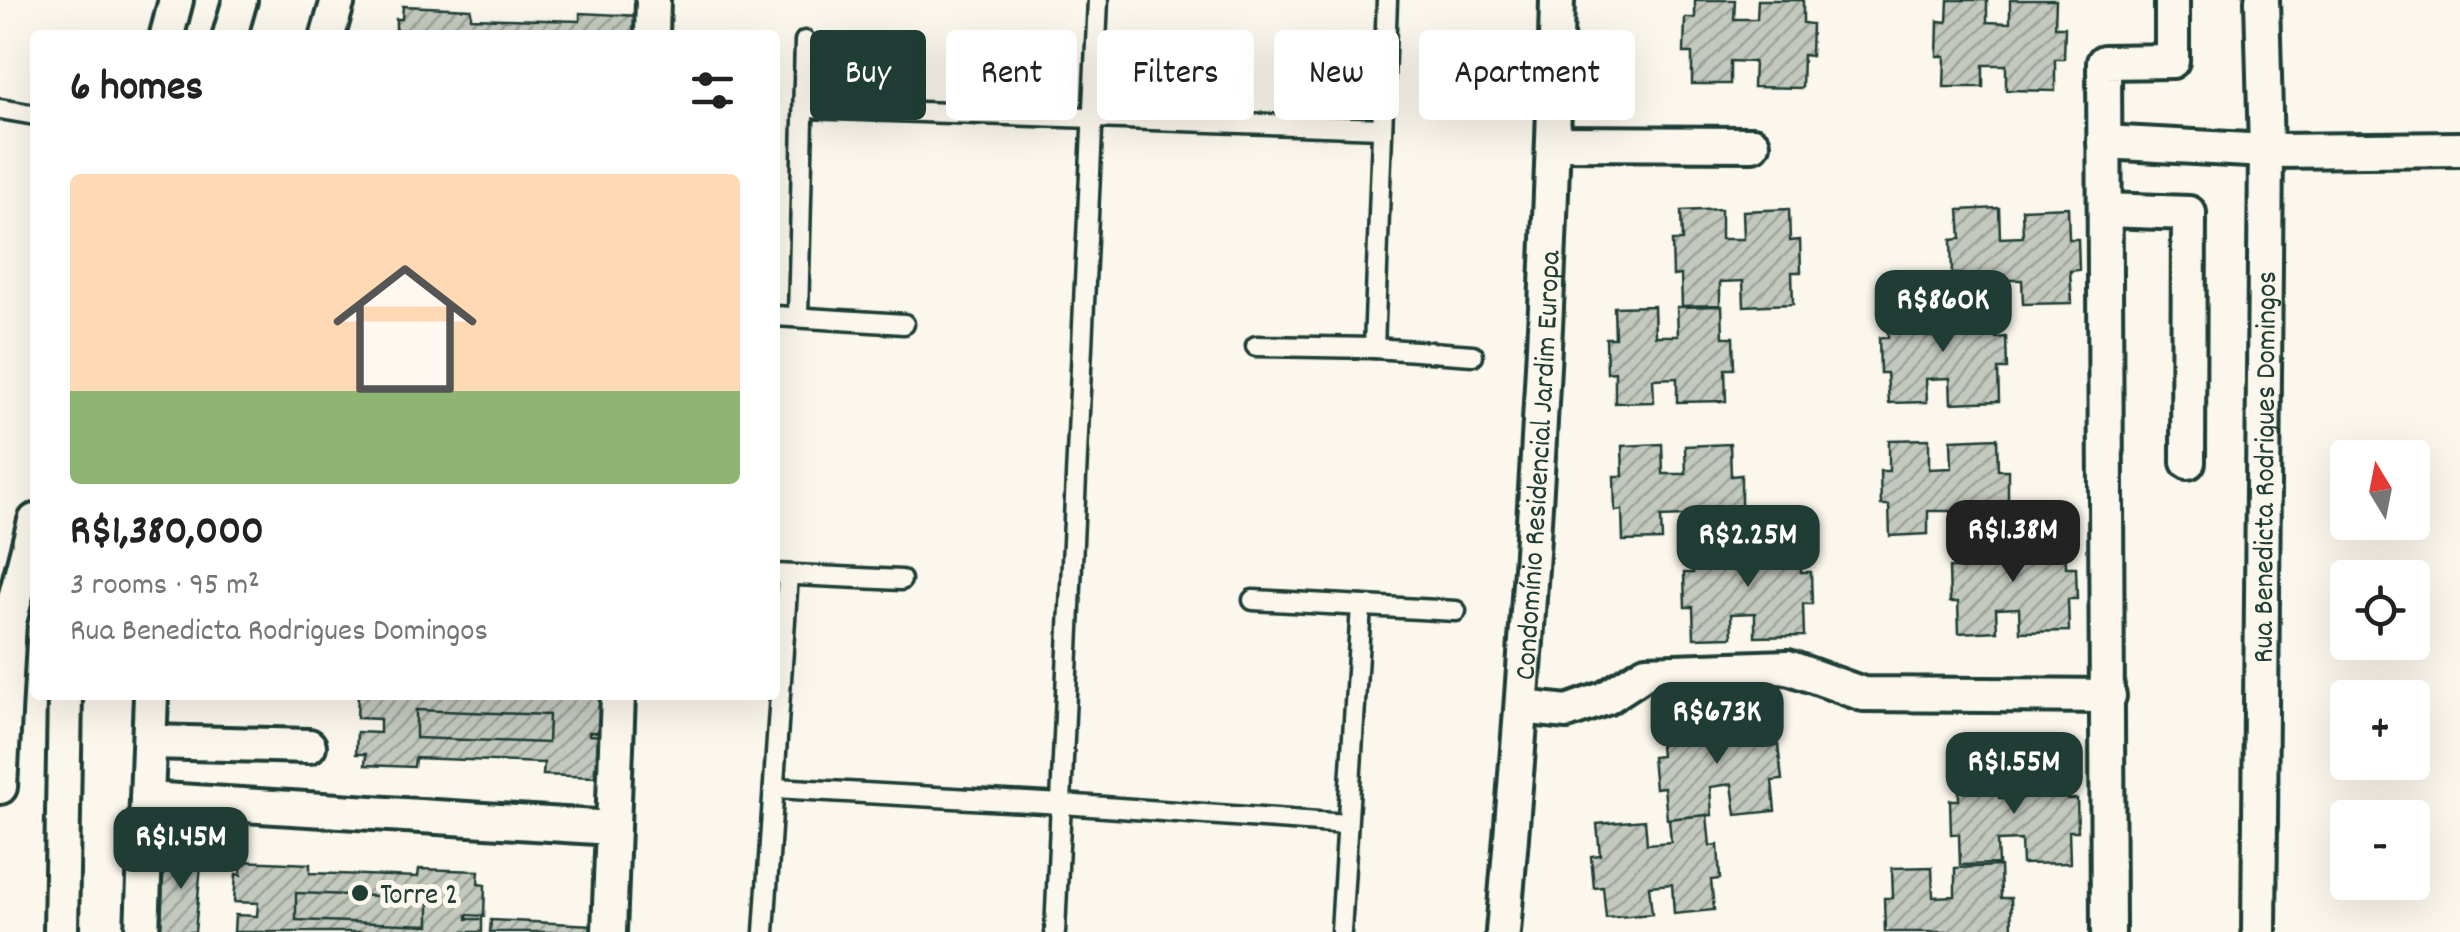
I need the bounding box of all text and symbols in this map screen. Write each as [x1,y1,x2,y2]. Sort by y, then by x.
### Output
chip: Buy [810,30,926,120]
chip: Rent [946,30,1077,120]
chip: Filters [1097,30,1254,120]
chip: New [1274,30,1399,120]
chip: Apartment [1419,30,1635,120]
text: 6 homes [70,60,203,120]
icon: filters [685,63,740,118]
icon: home [315,239,495,419]
street label: Condomínio Residencial Jardim Europa [1506,249,1575,682]
pin: R$860K [1862,270,2024,355]
street label: Rua Benedicta Rodrigues Domingos [2244,271,2291,663]
text: R$860K [1897,279,1989,325]
north arrow [2330,440,2430,540]
map controls [2330,440,2430,900]
pin: R$1.38M [1921,500,2105,585]
text: R$1,380,000 [70,504,264,564]
pin: R$2.25M [1656,505,1840,590]
text: R$1.38M [1968,509,2058,555]
text: R$2.25M [1699,514,1797,560]
button: locate [2330,560,2430,660]
text: 3 rooms · 95 m² [70,564,260,610]
text: Rua Benedicta Rodrigues Domingos [70,610,488,656]
button: + [2330,680,2430,780]
pin: R$673K [1636,682,1798,767]
text: R$673K [1673,691,1761,737]
pin: R$1.55M [1922,732,2106,817]
text: R$1.55M [1968,741,2060,787]
button: − [2330,800,2430,900]
pin: R$1.45M [89,807,273,892]
text: R$1.45M [136,816,226,862]
place label: Torre 2 [380,876,458,919]
marker: Torre 2 [349,882,371,904]

